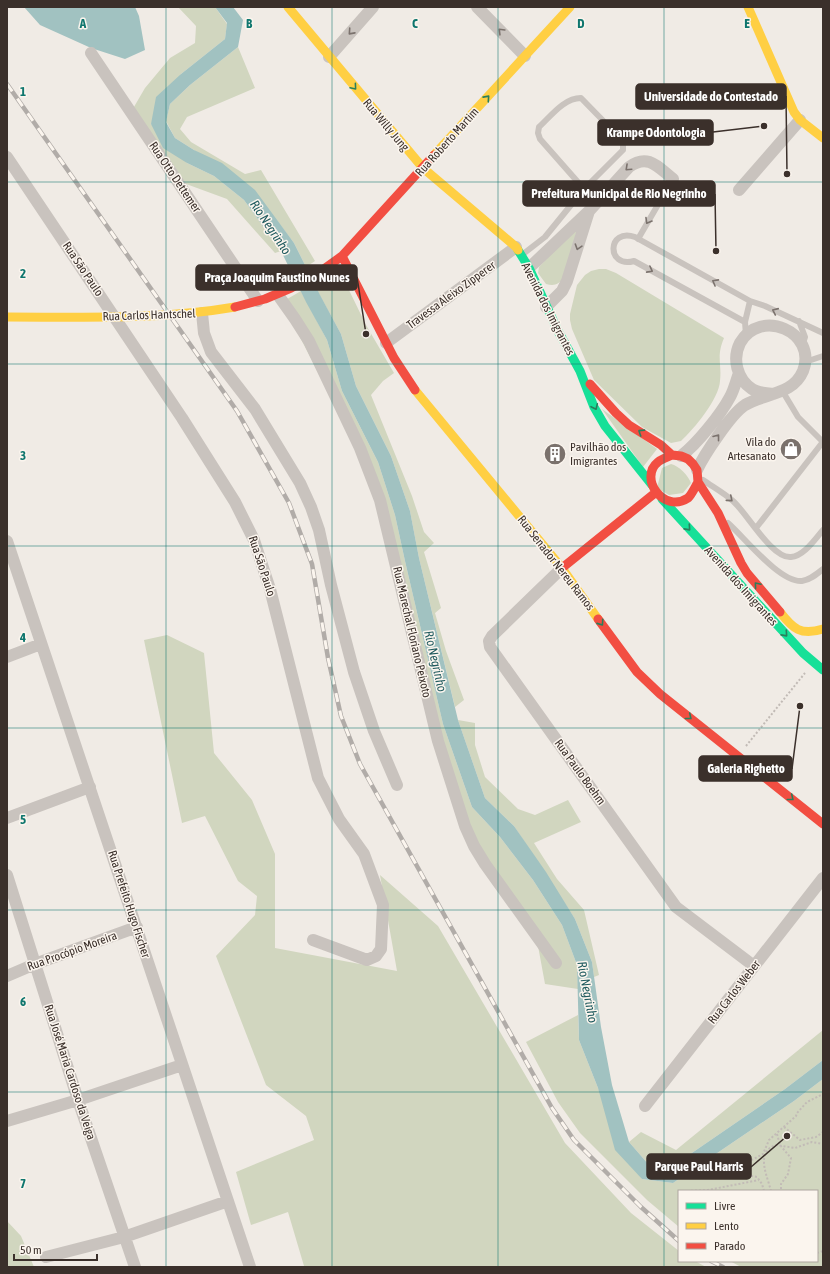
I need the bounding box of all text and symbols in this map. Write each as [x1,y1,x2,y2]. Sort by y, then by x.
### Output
text: A [79,16,87,31]
text: B [246,16,253,31]
text: C [412,16,418,31]
text: D [577,16,585,31]
text: E [744,16,750,31]
one-way arrow [348,27,356,35]
one-way arrow [498,28,506,36]
one-way arrow [349,82,356,89]
text: 1 [20,84,26,99]
callout: Universidade do Contestado [636,84,786,109]
text: Universidade do Contestado [644,89,778,104]
one-way arrow [482,95,489,103]
street label: Rua Willy Jung [360,96,412,155]
street label: Rua Roberto Martim [412,105,482,179]
callout: Krampe Odontologia [598,120,713,145]
text: Krampe Odontologia [606,125,706,140]
street label: Rua Otto Dettemer [146,139,204,215]
one-way arrow [625,164,633,171]
callout: Prefeitura Municipal de Rio Negrinho [523,181,715,206]
text: Prefeitura Municipal de Rio Negrinho [531,186,707,201]
water label: Rio Negrinho [247,197,294,257]
one-way arrow [646,217,653,224]
street label: Rua São Paulo [60,239,107,299]
one-way arrow [574,243,583,250]
street label: Travessa Aleixo Zipperer [404,258,498,332]
street label: Avenida dos Imigrantes [519,260,577,358]
callout: Praça Joaquim Faustino Nunes [196,265,357,290]
one-way arrow [646,265,653,273]
text: 2 [20,266,26,281]
text: Praça Joaquim Faustino Nunes [204,270,350,285]
one-way arrow [712,280,720,287]
street label: Rua Carlos Hantschel [102,306,197,324]
one-way arrow [772,307,779,315]
one-way arrow [590,403,598,410]
one-way arrow [638,429,645,437]
one-way arrow [713,435,720,442]
place label: Vila do Artesanato [728,435,776,463]
shop icon: Vila do Artesanato [778,436,804,462]
place label: Pavilhão dos Imigrantes [570,440,626,468]
building icon: Pavilhão dos Imigrantes [542,441,568,467]
text: 3 [20,448,26,463]
one-way arrow [726,494,733,501]
street label: Rua Senador Nereu Ramos [515,513,597,613]
one-way arrow [683,523,691,531]
street label: Rua São Paulo [246,534,278,598]
street label: Avenida dos Imigrantes [702,543,780,629]
street label: Rua Marechal Floriano Peixoto [390,565,434,699]
one-way arrow [755,582,762,589]
one-way arrow [596,619,604,626]
water label: Rio Negrinho [421,629,450,693]
one-way arrow [781,629,788,637]
text: 4 [19,630,26,645]
one-way arrow [684,712,692,719]
street label: Rua Paulo Boehm [552,736,608,808]
callout: Galeria Righetto [699,756,792,781]
text: Galeria Righetto [707,761,785,776]
one-way arrow [786,794,793,801]
text: 5 [20,812,26,827]
street label: Rua Prefeito Hugo Fischer [105,849,153,960]
street label: Rua Procópio Moreira [25,928,119,974]
street label: Rua Carlos Weber [705,957,763,1026]
water label: Rio Negrinho [574,960,601,1024]
text: 6 [20,994,26,1009]
street label: Rua José Maria Cardoso da Veiga [41,1003,99,1141]
callout: Parque Paul Harris [647,1154,751,1179]
text: Parque Paul Harris [655,1159,744,1174]
text: 7 [20,1176,26,1191]
legend [678,1190,818,1262]
text: Livre [714,1199,735,1213]
text: Lento [714,1219,739,1233]
scale bar [14,1236,97,1262]
text: Parado [714,1239,746,1253]
text: 50 m [20,1243,42,1257]

